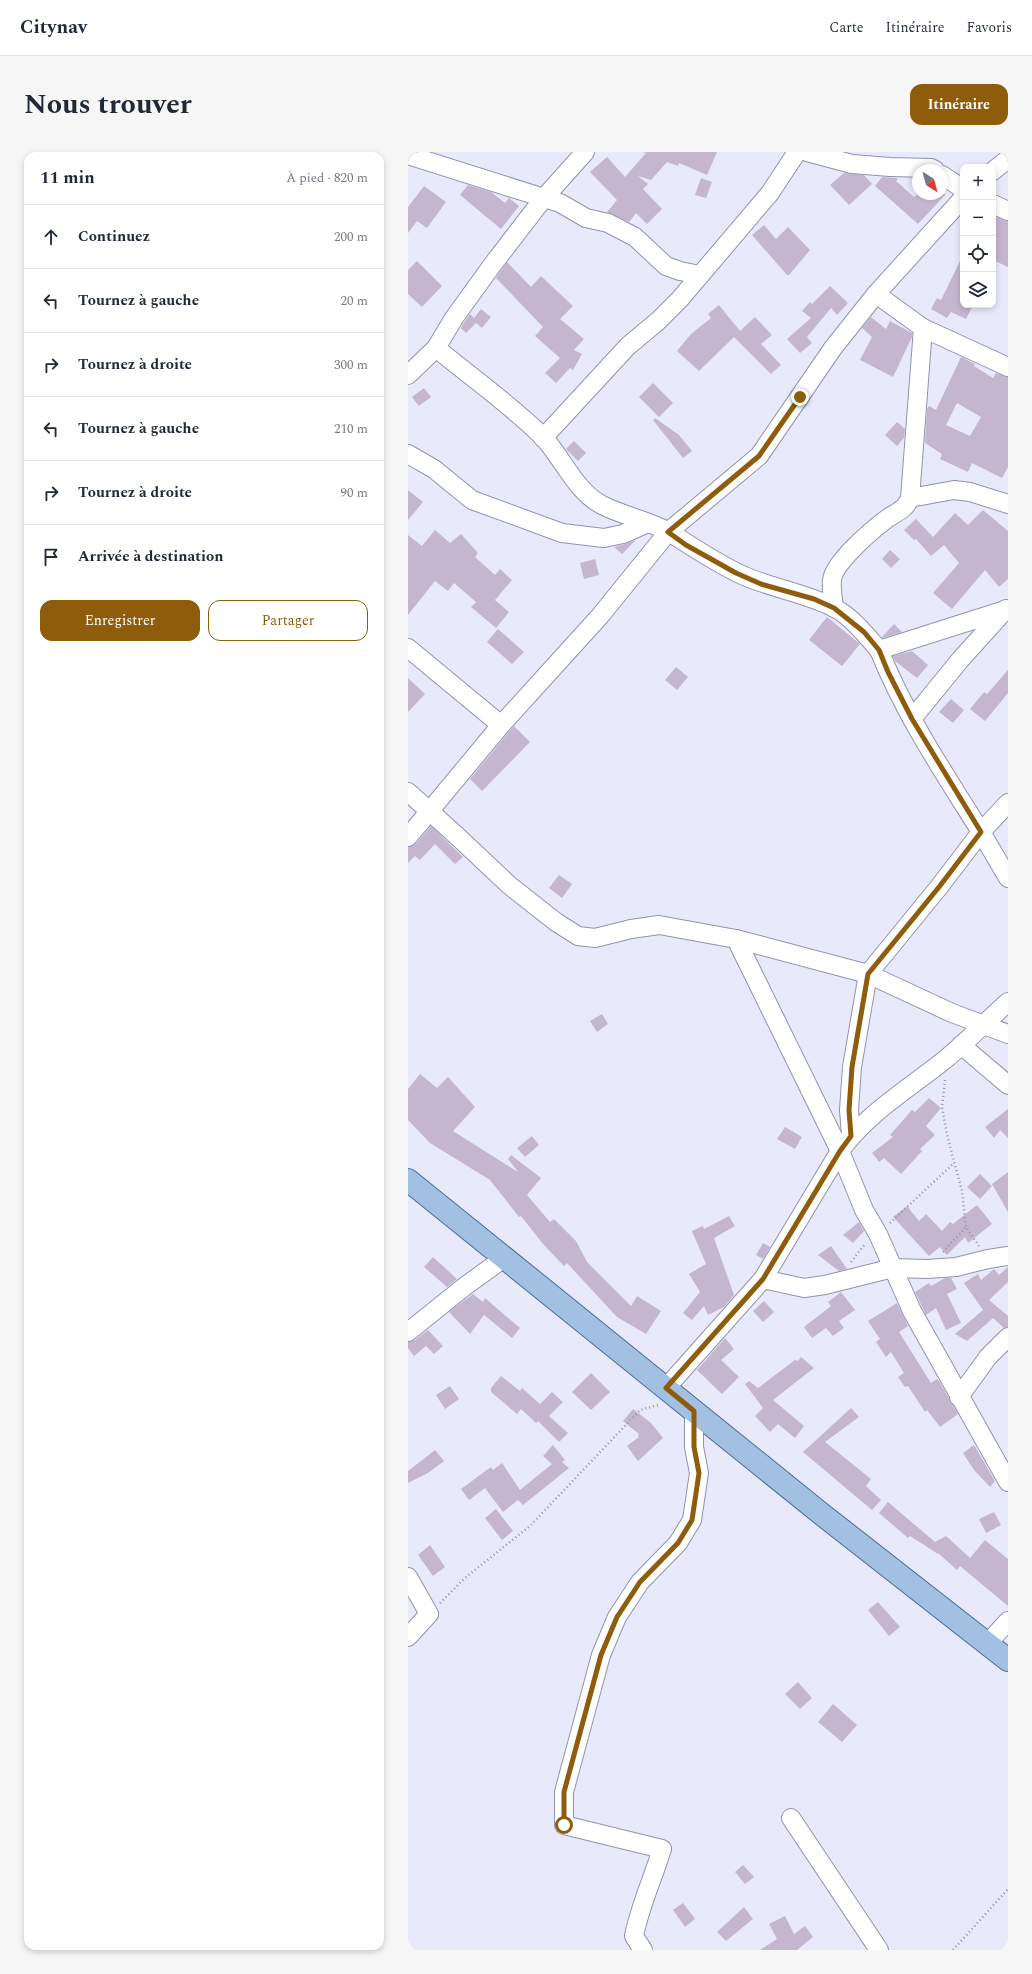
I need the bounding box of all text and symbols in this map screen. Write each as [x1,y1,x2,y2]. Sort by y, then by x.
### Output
text: Citynav [20,13,87,42]
text: Carte [829,17,864,38]
text: Itinéraire [886,17,945,38]
text: Favoris [967,17,1012,38]
text: Nous trouver [24,83,192,126]
button: Itinéraire [910,84,1008,125]
north arrow [912,164,948,200]
map controls [960,164,996,308]
button: + [960,164,996,200]
text: 11 min [40,165,95,191]
text: À pied · 820 m [286,168,368,188]
button: − [960,200,996,236]
text: Continuez [78,225,150,248]
icon: ahead [40,226,62,248]
text: 200 m [334,227,368,247]
button: locate [960,236,996,272]
button: layers [960,272,996,308]
text: Tournez à gauche [78,289,199,312]
icon: left [40,290,62,312]
text: 20 m [341,291,368,311]
text: Tournez à droite [78,353,192,376]
icon: right [40,354,62,376]
text: 300 m [334,355,368,375]
route end [791,388,809,406]
text: Tournez à gauche [78,417,199,440]
icon: left [40,418,62,440]
text: 210 m [334,419,368,439]
text: Tournez à droite [78,481,192,504]
icon: right [40,482,62,504]
text: 90 m [341,483,368,503]
text: Arrivée à destination [78,545,224,568]
icon: arrive [40,546,62,568]
button: Enregistrer [40,600,200,641]
button: Partager [208,600,368,641]
route start [555,1816,573,1834]

